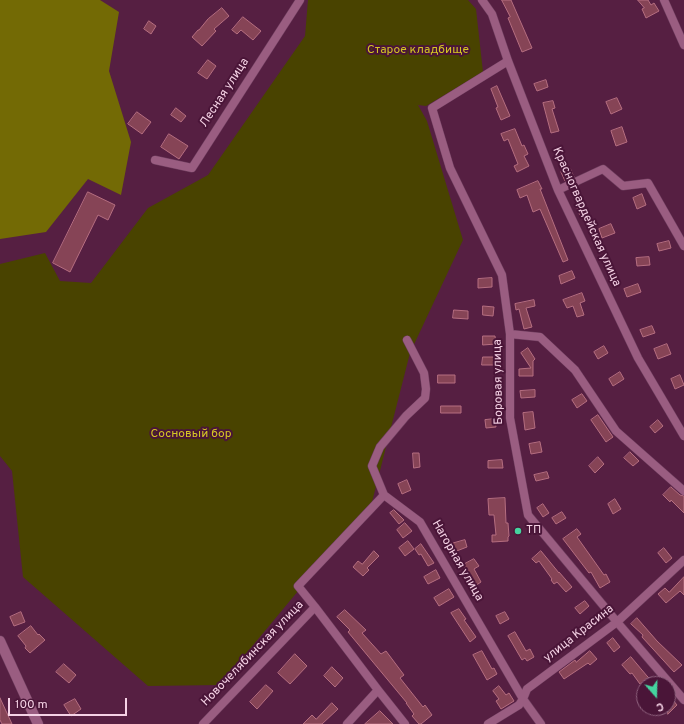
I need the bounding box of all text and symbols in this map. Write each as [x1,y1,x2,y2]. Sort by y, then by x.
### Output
park label: Старое кладбище [367,44,469,58]
street label: Лесная улица [197,56,253,130]
street label: Красногвардейская улица [549,145,623,289]
street label: Боровая улица [491,339,507,425]
park label: Сосновый бор [151,428,231,442]
street label: Нагорная улица [428,518,486,604]
place label: ТП [526,524,541,538]
marker: ТП [513,526,523,536]
street label: Новочелябинская улица [199,598,307,710]
street label: улица Красина [541,602,617,666]
north arrow [636,676,676,716]
scale bar [10,690,129,716]
text: 100 m [15,697,48,713]
text: С [654,699,665,714]

